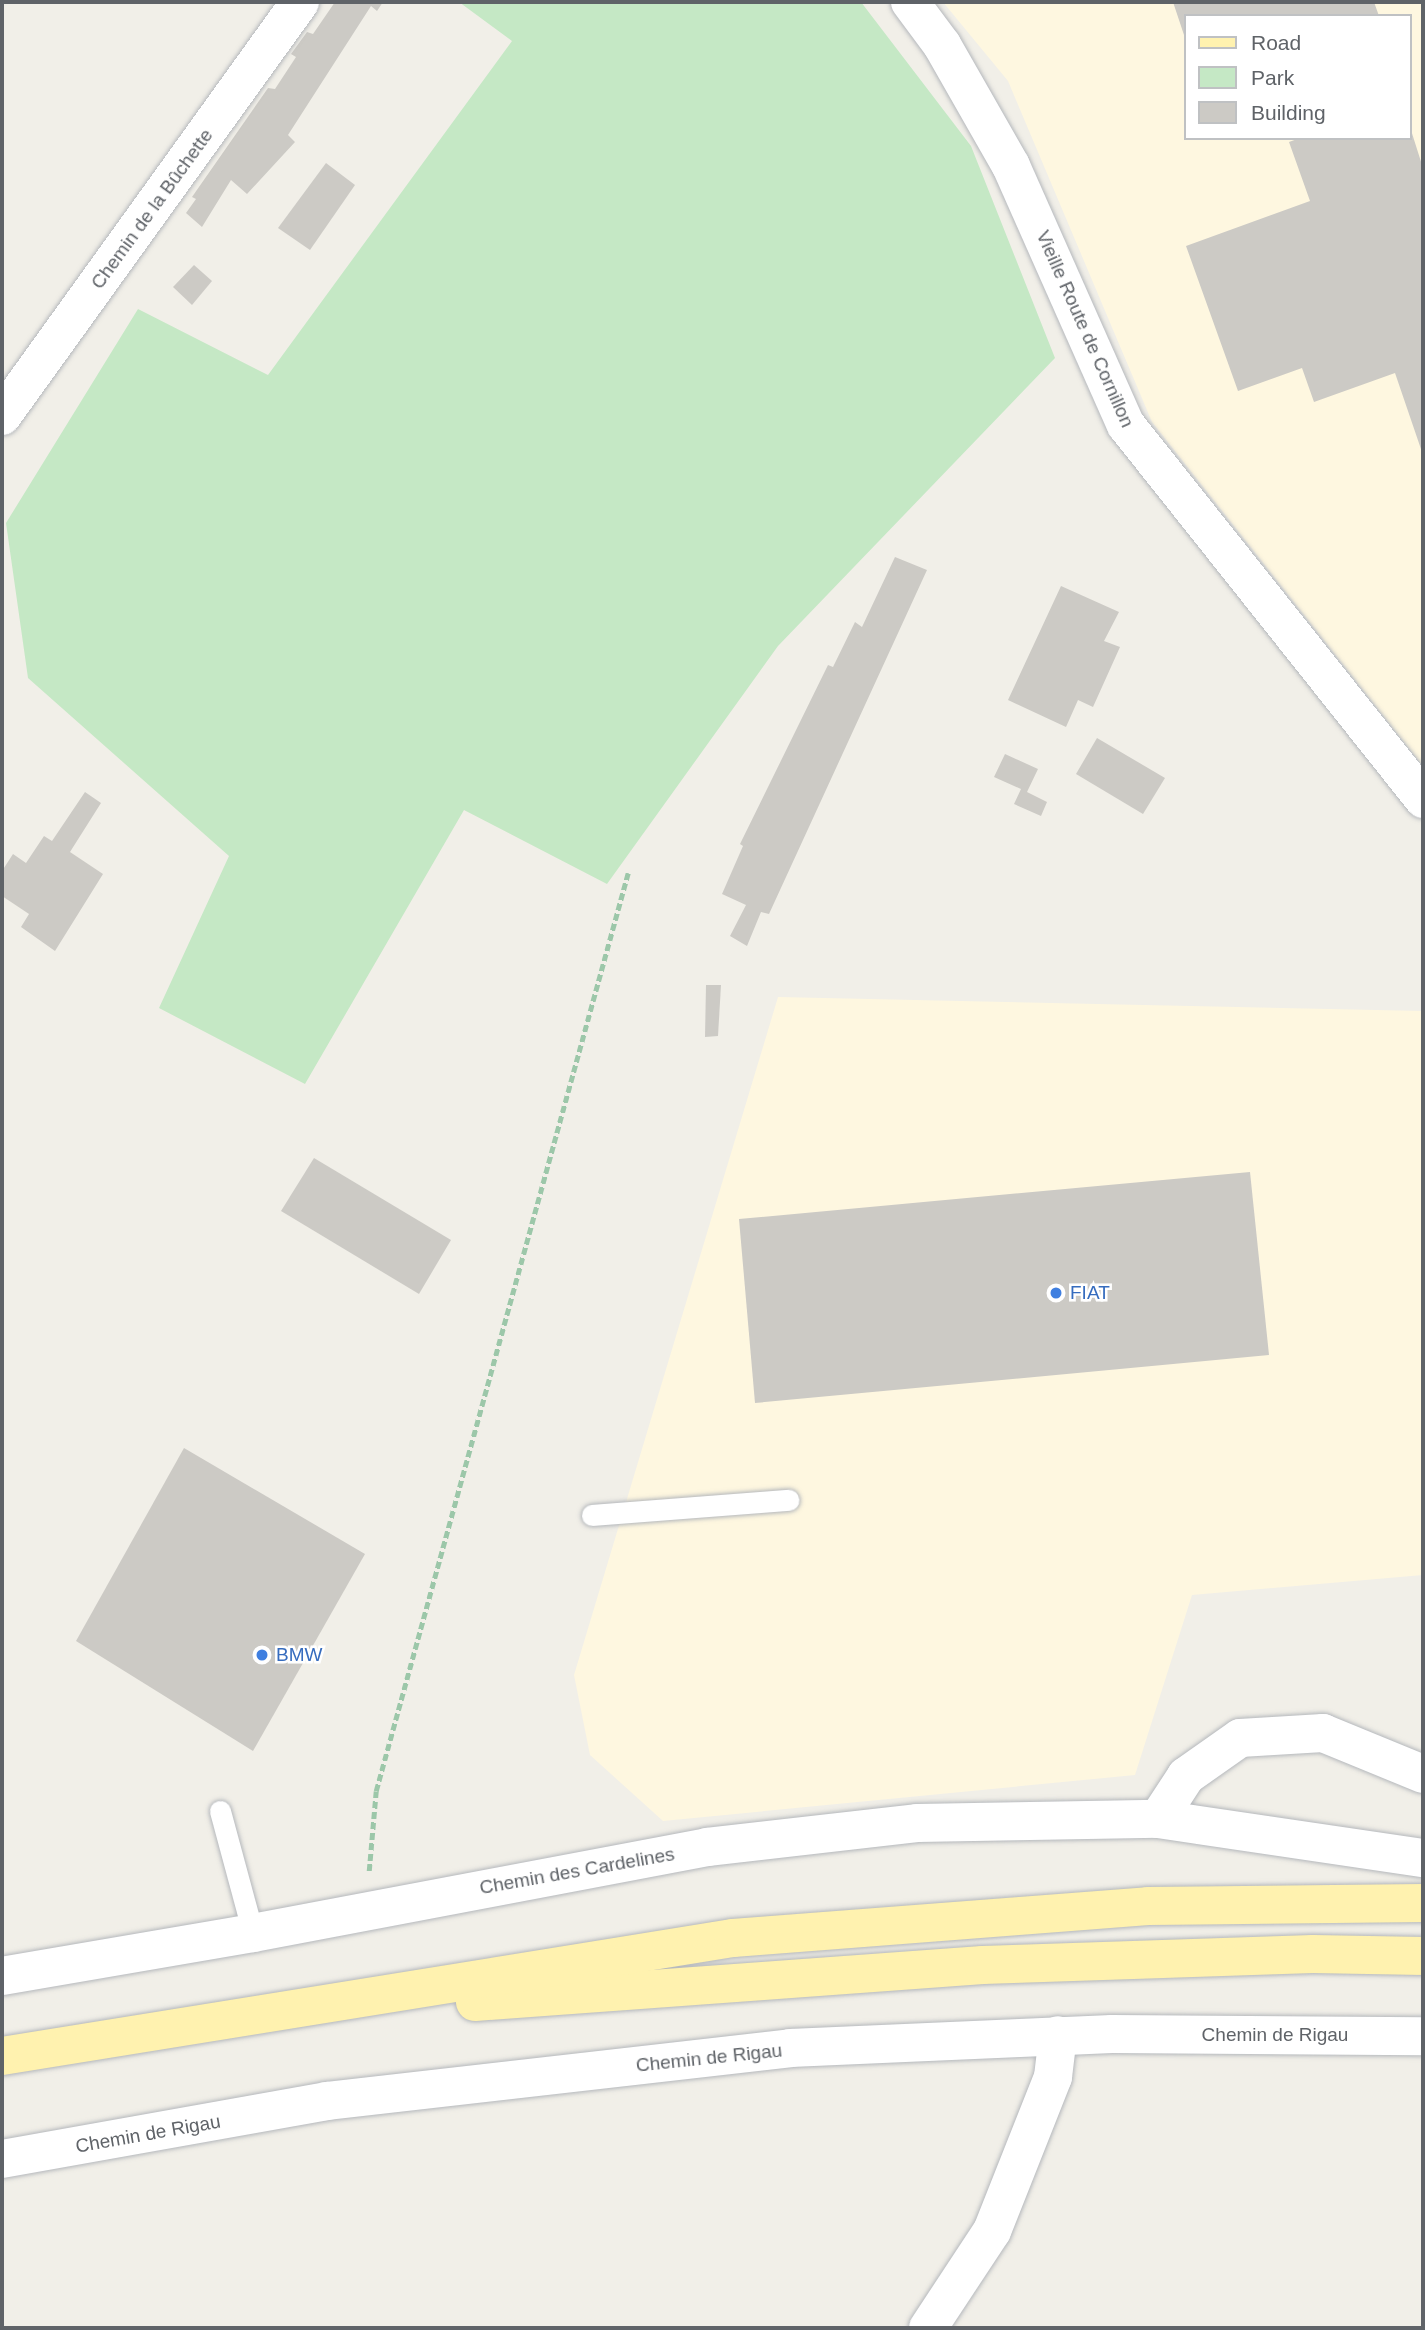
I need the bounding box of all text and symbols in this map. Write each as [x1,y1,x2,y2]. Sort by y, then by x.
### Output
legend [1184,14,1411,140]
text: Road [1251,31,1301,54]
text: Park [1251,66,1294,89]
text: Building [1251,101,1326,124]
street label: Chemin de la Bûchette [86,125,218,293]
street label: Vieille Route de Cornillon [1031,227,1139,431]
place label: FIAT [1070,1282,1110,1304]
marker: FIAT [1048,1285,1064,1301]
place label: BMW [276,1644,322,1666]
marker: BMW [254,1647,270,1663]
street label: Chemin des Cardelines [478,1843,676,1899]
street label: Chemin de Rigau [1202,2024,1348,2046]
street label: Chemin de Rigau [635,2039,783,2077]
street label: Chemin de Rigau [74,2110,222,2158]

